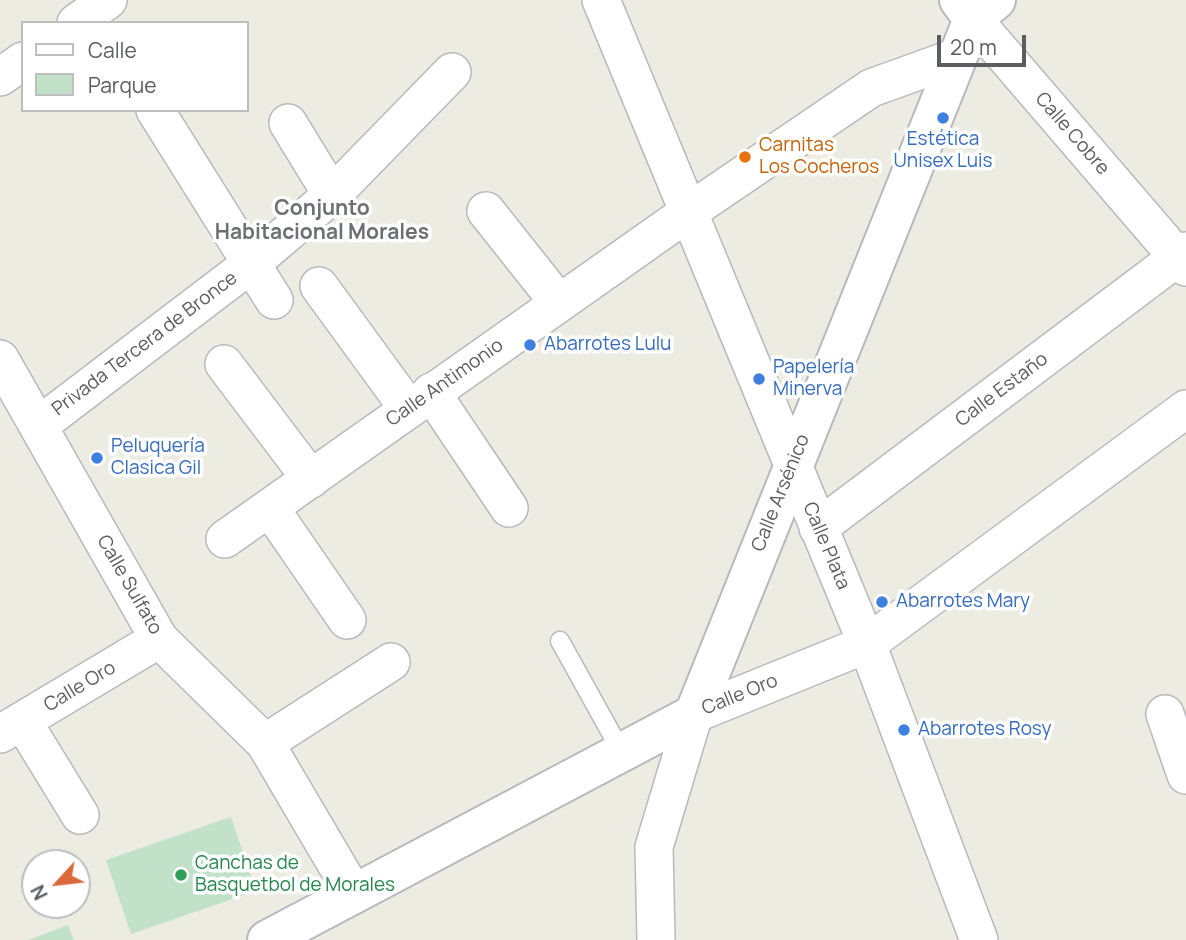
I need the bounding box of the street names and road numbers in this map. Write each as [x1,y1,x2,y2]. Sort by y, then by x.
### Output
street label: Calle Cobre [1030,88,1114,180]
street label: Privada Tercera de Bronce [48,267,242,421]
street label: Calle Antimonio [382,334,508,432]
street label: Calle Estaño [951,348,1053,432]
street label: Calle Arsénico [747,431,815,555]
street label: Calle Plata [797,499,855,593]
street label: Calle Sulfato [91,531,167,639]
street label: Calle Oro [40,657,120,717]
street label: Calle Oro [699,670,781,720]

